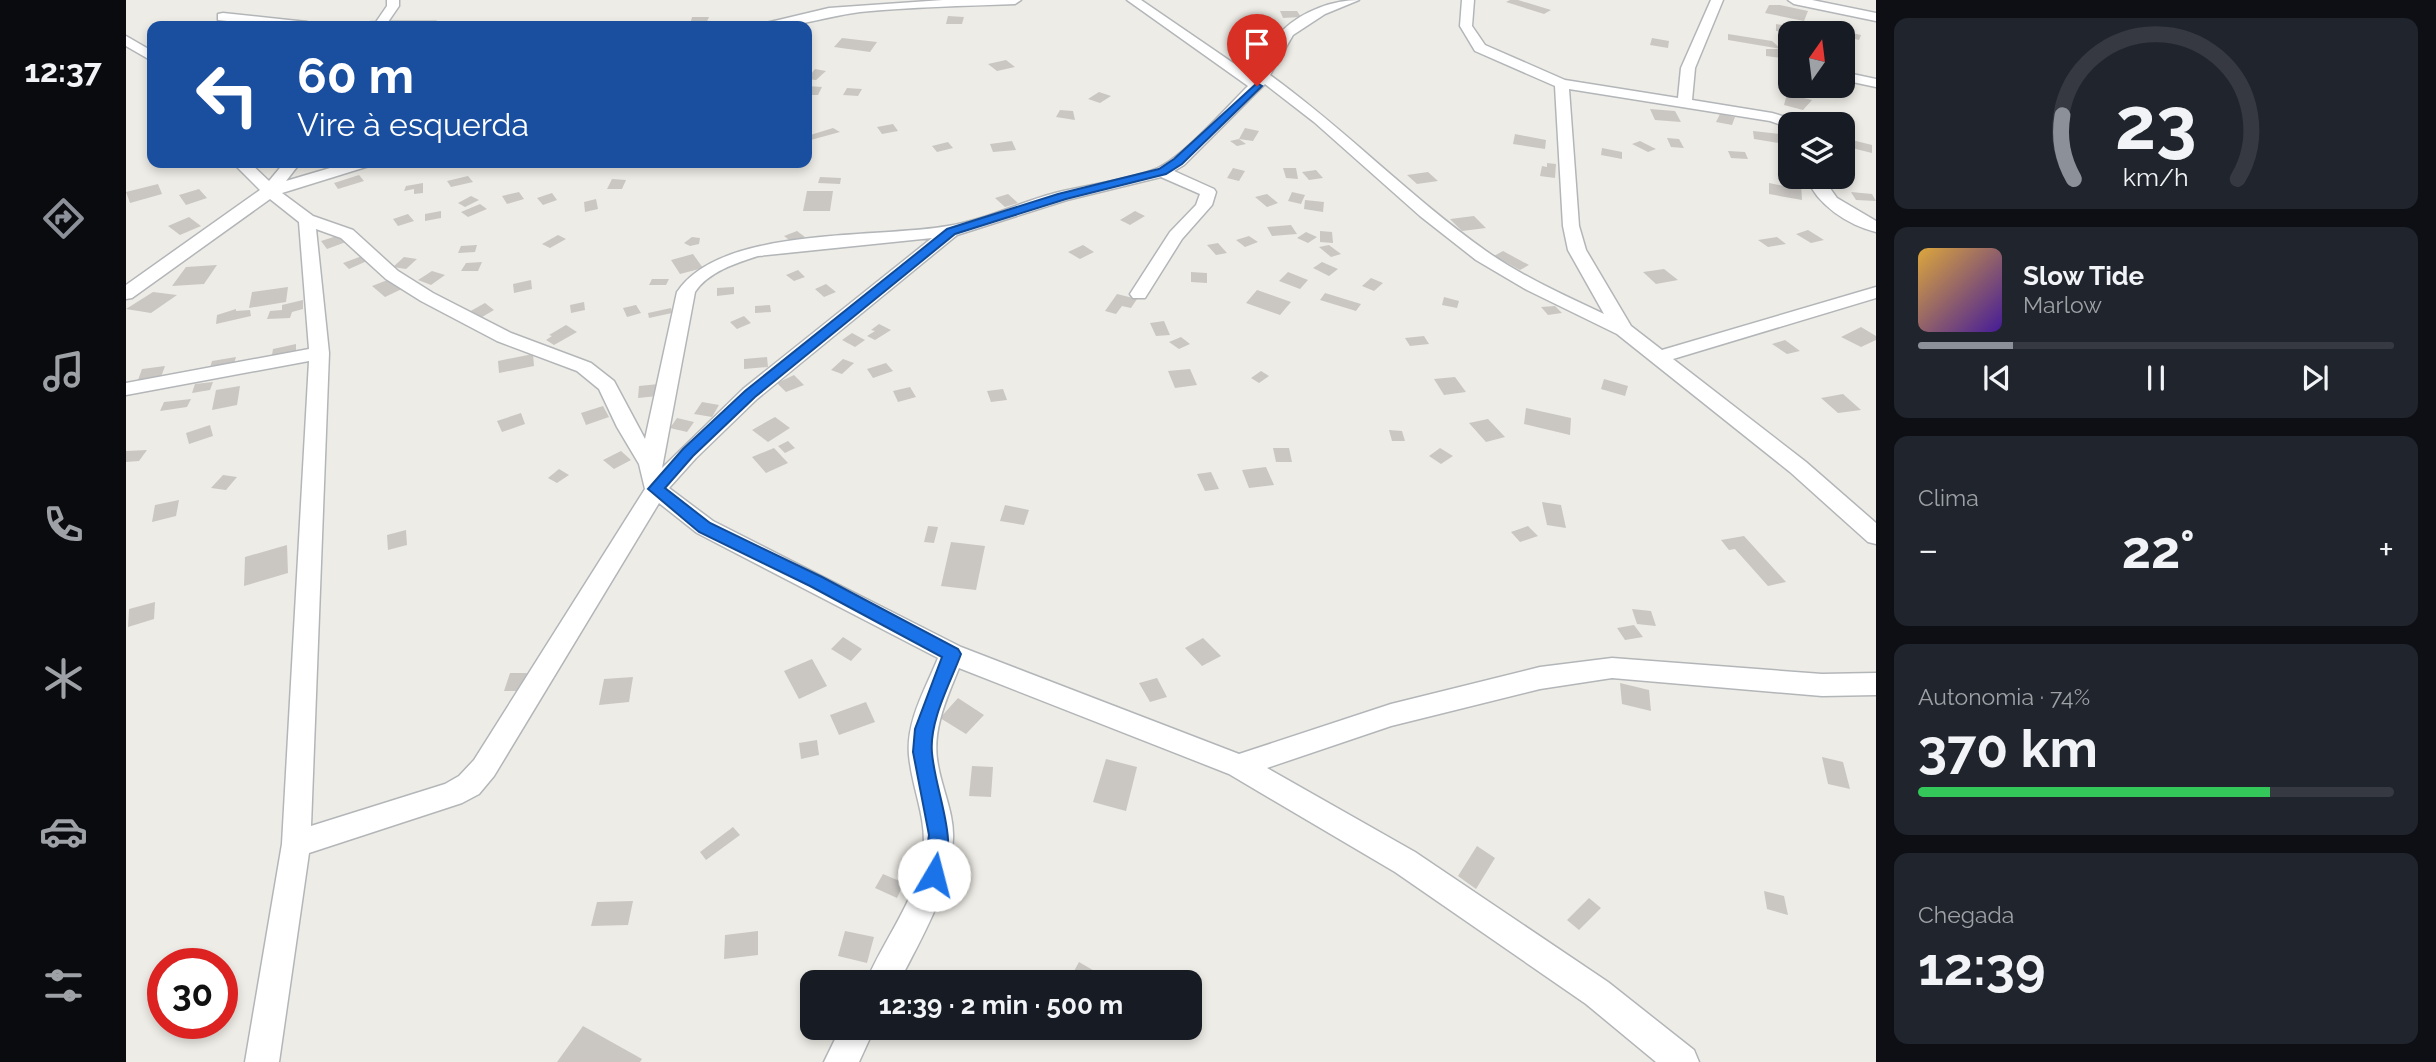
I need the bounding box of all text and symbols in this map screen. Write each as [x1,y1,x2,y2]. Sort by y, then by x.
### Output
pin [1227,14,1287,86]
north arrow [1778,21,1855,98]
map controls [1778,21,1855,189]
icon: arrive [1238,25,1276,63]
text: 60 m [297,47,414,104]
icon: left [182,49,273,140]
text: 12:37 [24,52,102,89]
text: 23 [2115,82,2197,167]
text: Vire à esquerda [297,106,529,143]
button: layers [1778,112,1855,189]
text: km/h [2123,162,2189,192]
icon: directions [39,194,88,243]
text: Slow Tide [2023,261,2144,291]
text: Marlow [2023,291,2102,318]
icon: music [39,347,88,396]
icon: previous [1978,359,2016,397]
icon: pause [2137,359,2175,397]
icon: next [2296,359,2334,397]
text: Clima [1918,484,1979,511]
icon: phone [39,500,88,549]
text: 22° [2122,519,2195,580]
text: − [1918,527,1938,572]
text: + [2378,527,2394,572]
icon: climate [39,654,88,703]
text: Autonomia · 74% [1918,683,2090,710]
text: 370 km [1918,718,2098,779]
icon: car [39,807,88,856]
position arrow [897,838,971,912]
text: Chegada [1918,901,2014,928]
text: 12:39 [1918,936,2046,997]
speed limit sign: 30 [147,948,238,1039]
icon: filters [39,961,88,1010]
text: 12:39 · 2 min · 500 m [879,990,1123,1020]

